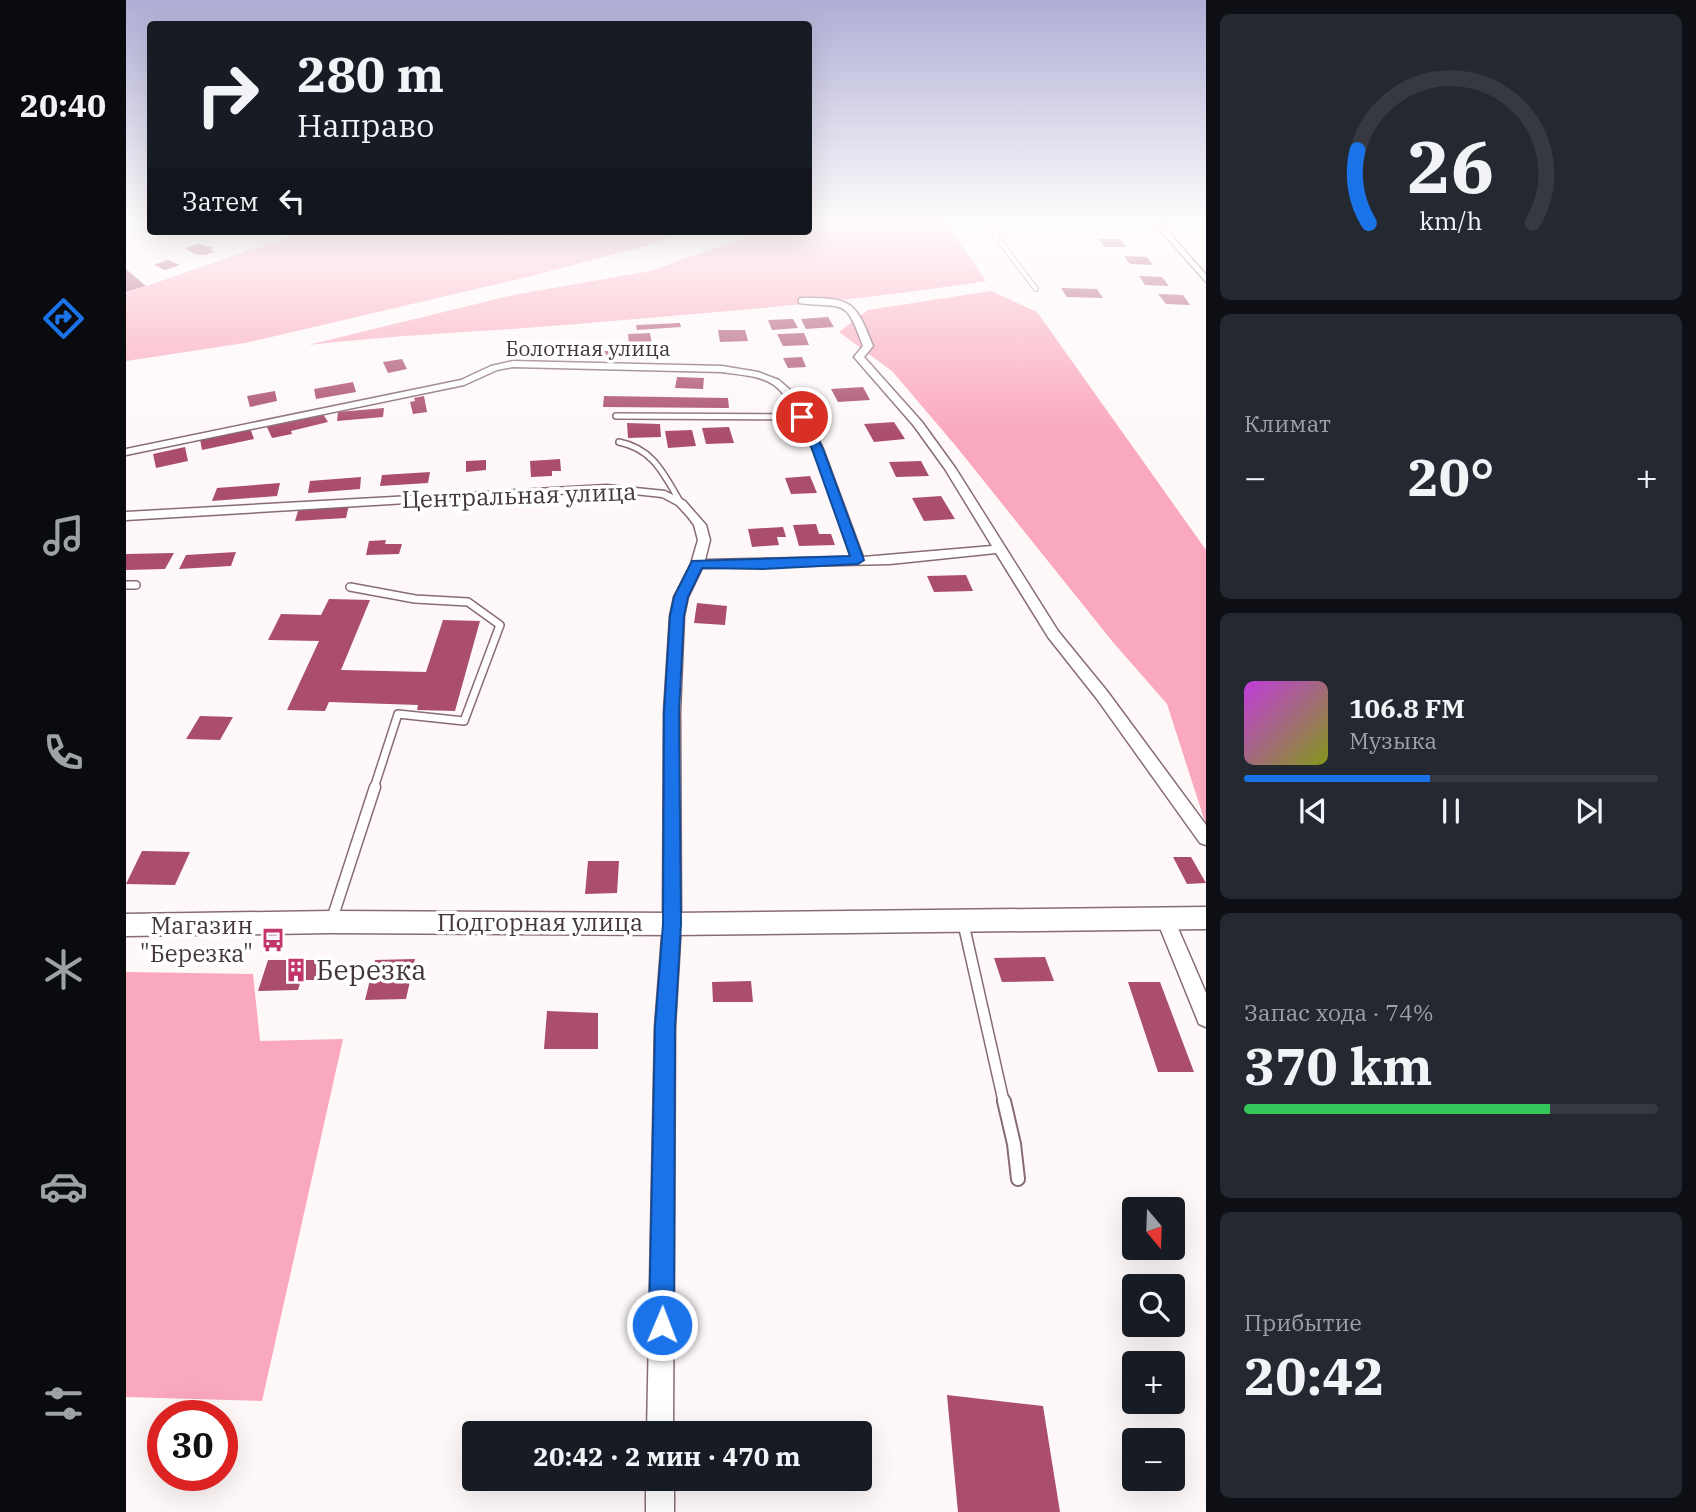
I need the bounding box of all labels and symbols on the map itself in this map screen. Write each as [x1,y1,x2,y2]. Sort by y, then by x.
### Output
street label: Болотная улица [506,334,670,362]
pin [772,387,832,447]
street label: Центральная улица [401,475,637,515]
street label: Подгорная улица [437,906,643,938]
place label: Магазин "Березка" [140,909,253,969]
bus stop icon: Магазин "Березка" [259,926,287,954]
place label: Березка [316,951,426,988]
building icon: Березка [282,956,310,984]
north arrow [1122,1197,1185,1260]
position arrow [625,1288,699,1362]
speed limit sign: 30 [147,1400,238,1491]

